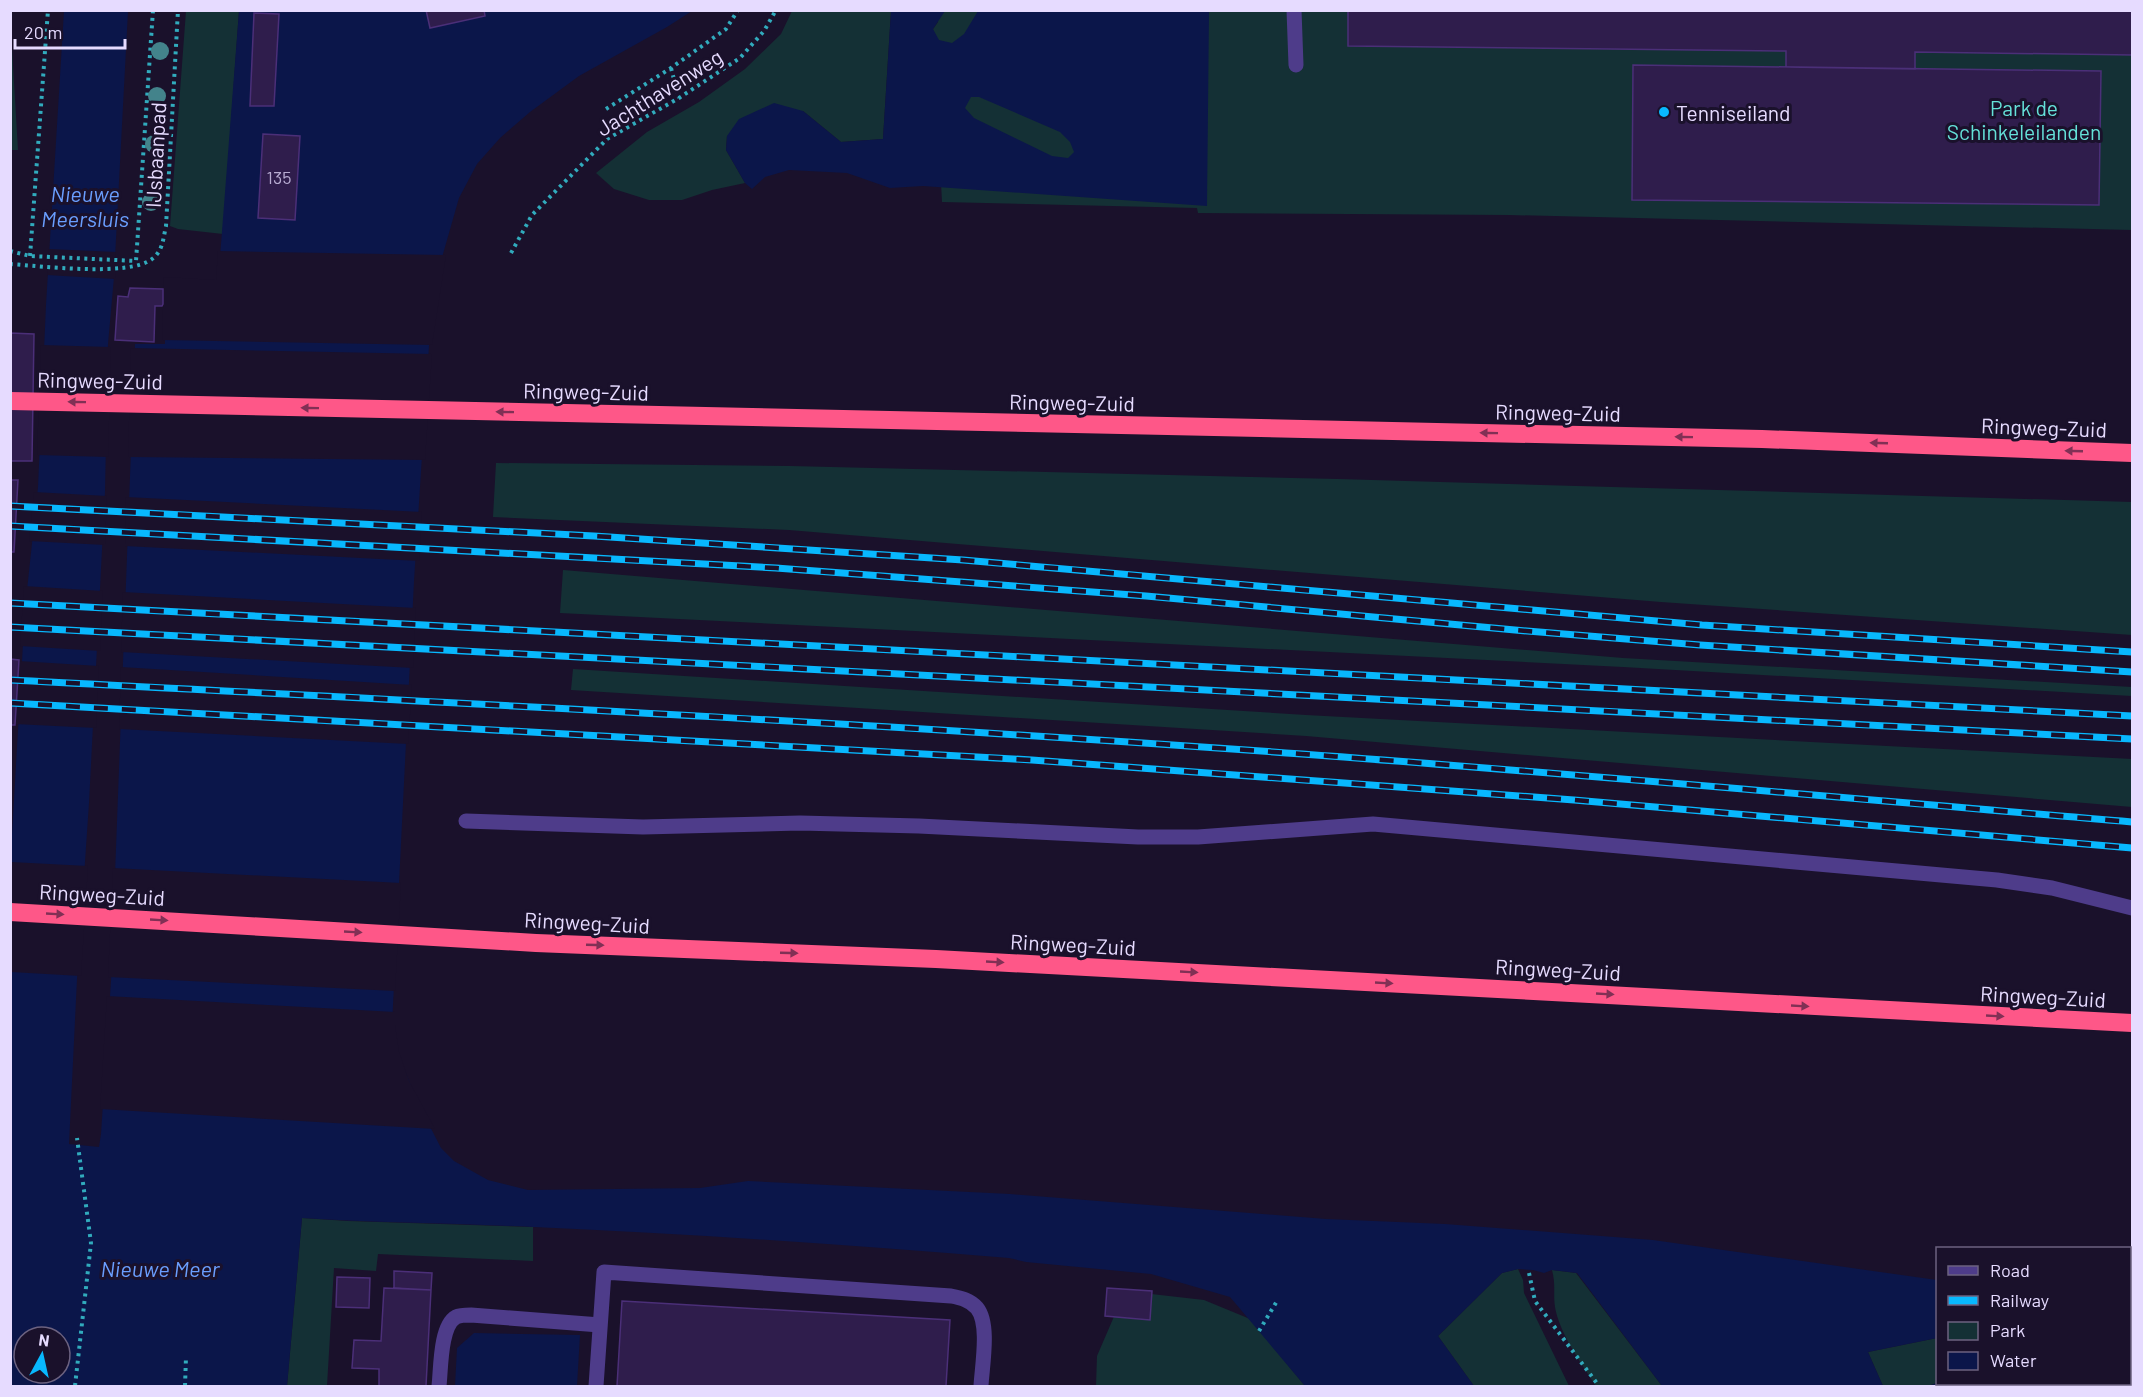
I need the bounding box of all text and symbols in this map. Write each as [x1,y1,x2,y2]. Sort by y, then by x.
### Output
scale bar [15,12,124,50]
text: 20 m [24,21,62,43]
street label: Jachthavenweg [591,43,727,141]
park label: Park de Schinkeleilanden [1947,95,2101,144]
place label: Tenniseiland [1676,100,1791,125]
street label: IJsbaanpad [140,102,170,208]
marker: Tenniseiland [1657,105,1671,119]
house number: 135 [267,166,291,188]
water label: Nieuwe Meersluis [41,180,129,231]
street label: Ringweg-Zuid [37,366,163,394]
street label: Ringweg-Zuid [523,377,649,405]
street label: Ringweg-Zuid [1009,388,1135,416]
one-way arrow [67,398,86,407]
street label: Ringweg-Zuid [1495,398,1621,426]
one-way arrow [301,403,320,413]
one-way arrow [496,407,515,417]
street label: Ringweg-Zuid [1981,412,2107,442]
one-way arrow [1480,428,1499,438]
one-way arrow [1675,433,1694,442]
one-way arrow [1870,439,1889,448]
one-way arrow [2065,446,2084,455]
street label: Ringweg-Zuid [39,878,165,910]
street label: Ringweg-Zuid [524,906,650,938]
one-way arrow [46,910,65,919]
one-way arrow [149,916,168,925]
one-way arrow [344,927,363,937]
street label: Ringweg-Zuid [1010,928,1136,960]
one-way arrow [585,941,604,950]
one-way arrow [780,949,799,958]
street label: Ringweg-Zuid [1495,953,1621,985]
one-way arrow [985,958,1004,967]
one-way arrow [1180,968,1199,977]
one-way arrow [1375,978,1394,987]
street label: Ringweg-Zuid [1980,980,2106,1012]
one-way arrow [1596,990,1615,999]
one-way arrow [1791,1001,1810,1010]
one-way arrow [1985,1012,2004,1021]
legend [1936,1247,2131,1385]
water label: Nieuwe Meer [100,1255,221,1281]
text: Road [1990,1259,2030,1281]
text: Railway [1990,1289,2049,1311]
text: Park [1990,1319,2025,1341]
north arrow [12,1325,72,1385]
text: N [38,1330,51,1350]
text: Water [1990,1349,2037,1371]

